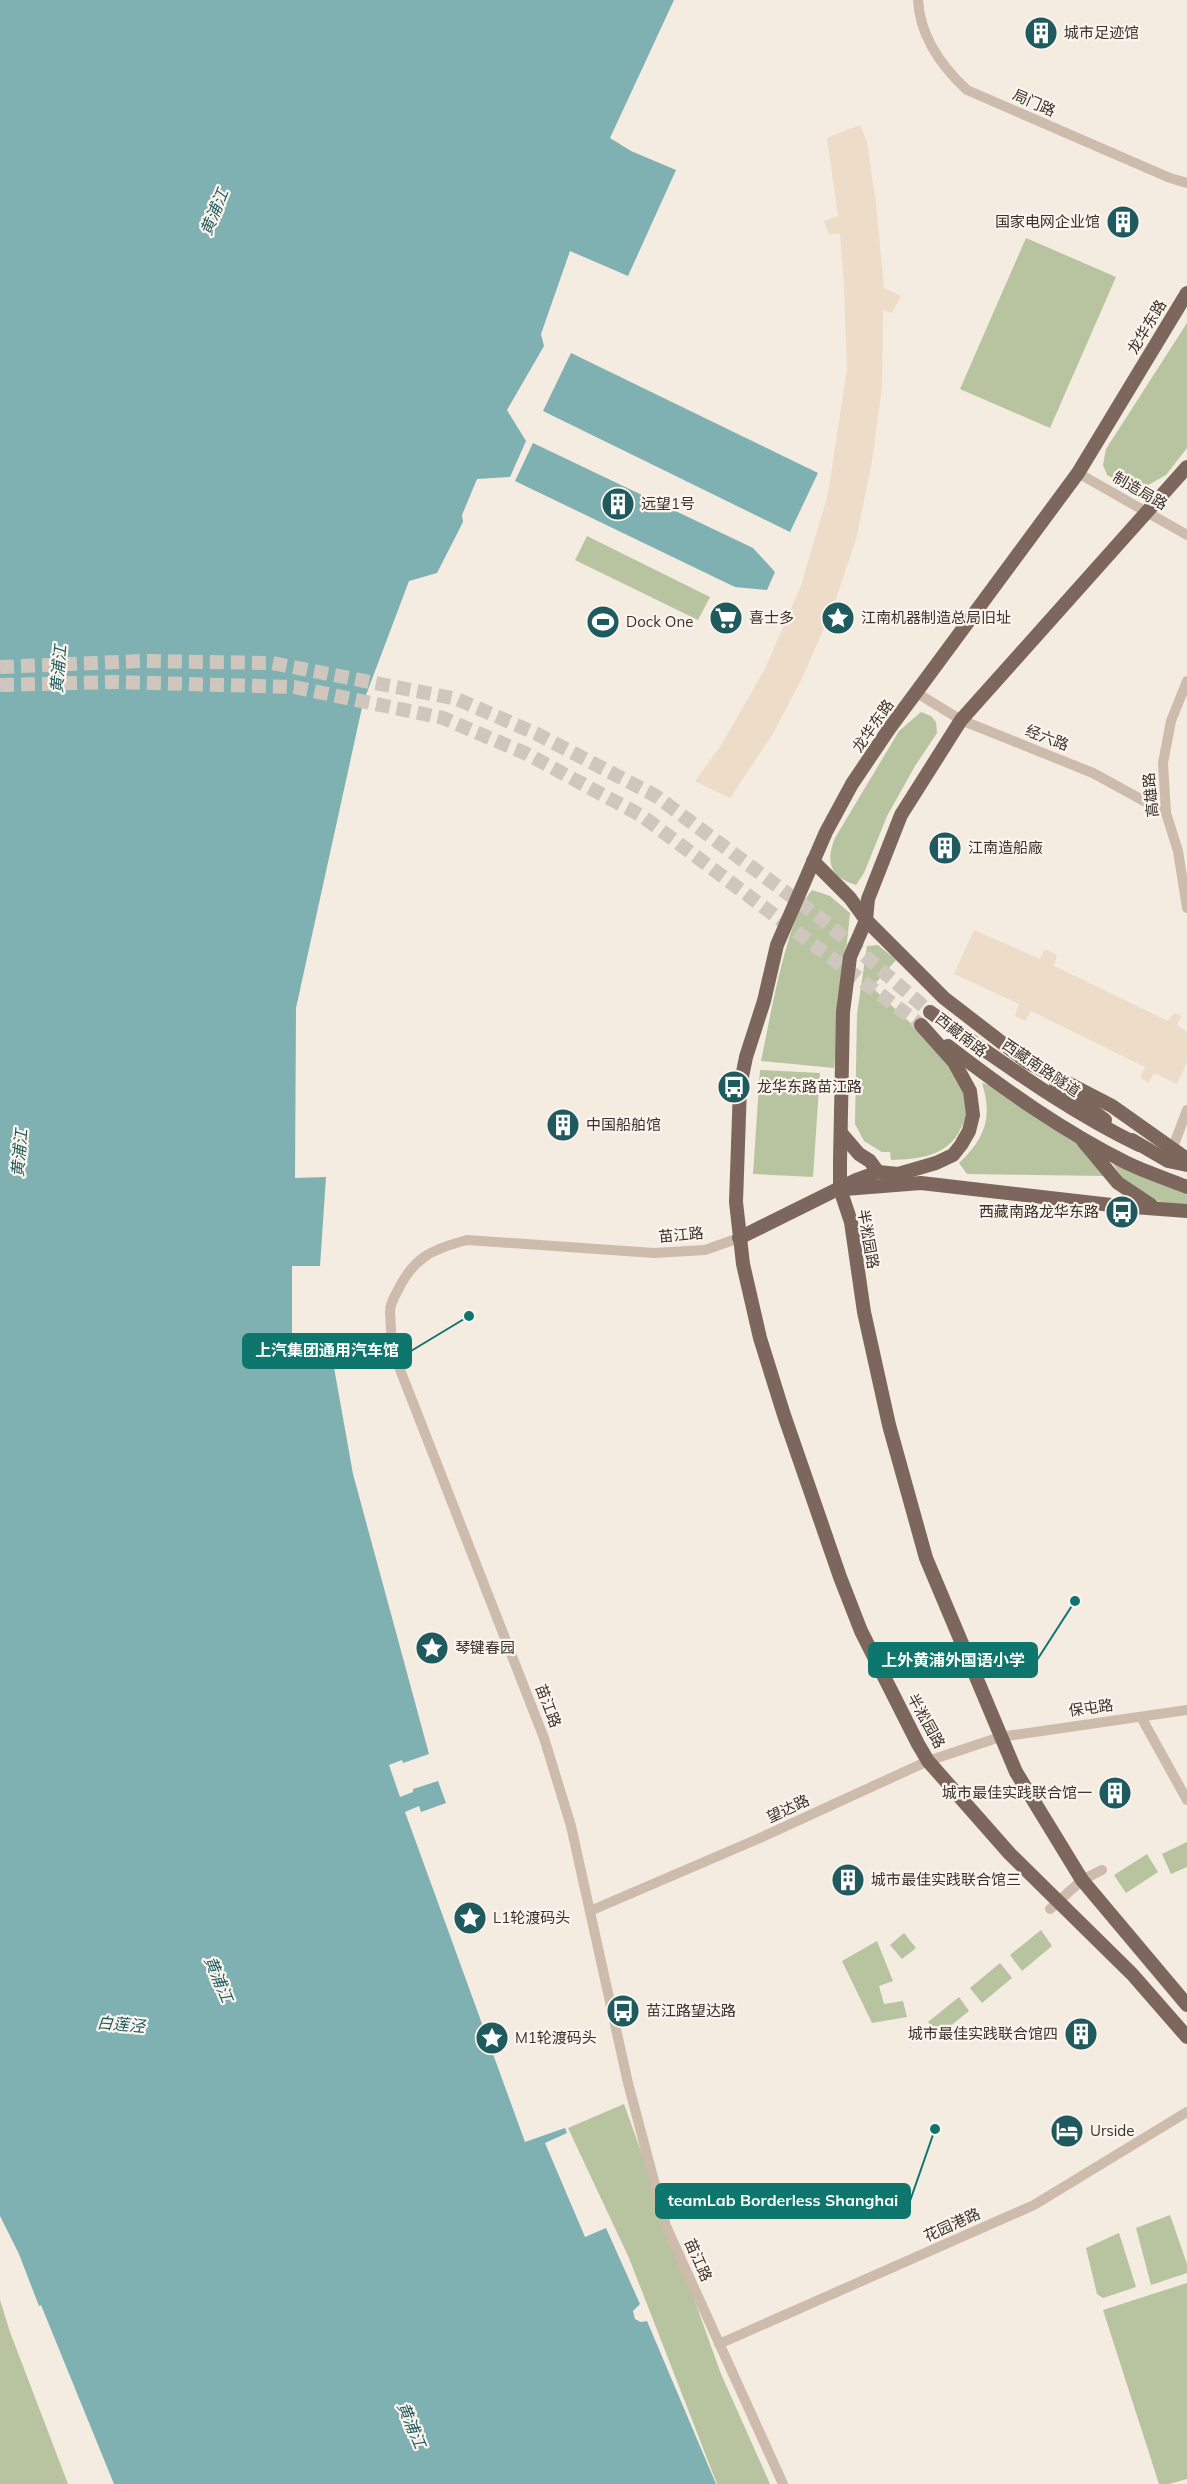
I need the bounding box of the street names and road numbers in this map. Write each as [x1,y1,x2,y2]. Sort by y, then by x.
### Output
street label: 局门路 [1010,85,1059,120]
street label: 龙华东路 [1123,296,1170,357]
street label: 制造局路 [1110,467,1171,514]
street label: 龙华东路 [848,696,898,756]
street label: 经六路 [1023,721,1072,754]
street label: 高雄路 [1139,772,1162,818]
street label: 西藏南路 [932,1009,991,1061]
street label: 西藏南路隧道 [999,1035,1084,1101]
street label: 半淞园路 [854,1208,883,1270]
street label: 苗江路 [658,1223,704,1246]
street label: 苗江路 [532,1681,565,1730]
street label: 半淞园路 [904,1690,949,1752]
street label: 保屯路 [1067,1695,1115,1720]
street label: 望达路 [763,1790,812,1827]
street label: 花园港路 [921,2204,983,2245]
street label: 苗江路 [681,2235,716,2284]

